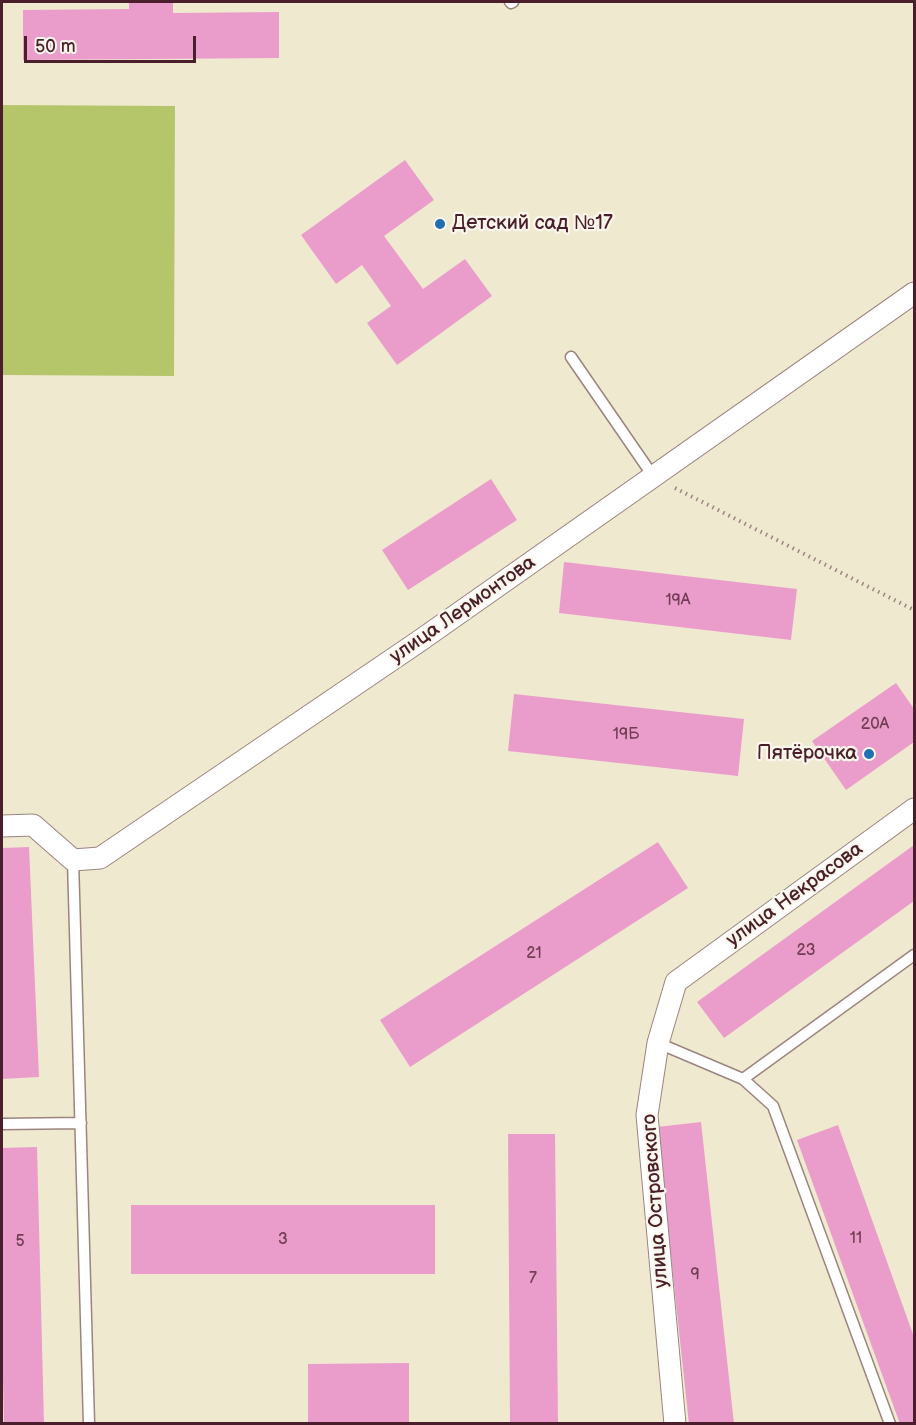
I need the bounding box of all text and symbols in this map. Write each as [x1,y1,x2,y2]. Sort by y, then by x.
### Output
scale bar [27,24,200,62]
text: 50 m [35,36,76,57]
place label: Детский сад №17 [452,212,613,236]
marker: Детский сад №17 [433,217,447,231]
street label: улица Лермонтова [385,551,541,669]
house number: 19А [665,591,691,611]
house number: 20А [861,715,889,735]
house number: 19Б [613,725,639,745]
place label: Пятёрочка [757,742,857,766]
marker: Пятёрочка [862,747,876,761]
street label: улица Некрасова [722,837,868,953]
house number: 23 [797,941,815,961]
house number: 21 [526,944,542,964]
street label: улица Островского [638,1113,674,1289]
house number: 11 [850,1229,862,1249]
house number: 3 [278,1230,288,1250]
house number: 5 [15,1232,25,1252]
house number: 9 [690,1265,700,1285]
house number: 7 [529,1269,537,1289]

